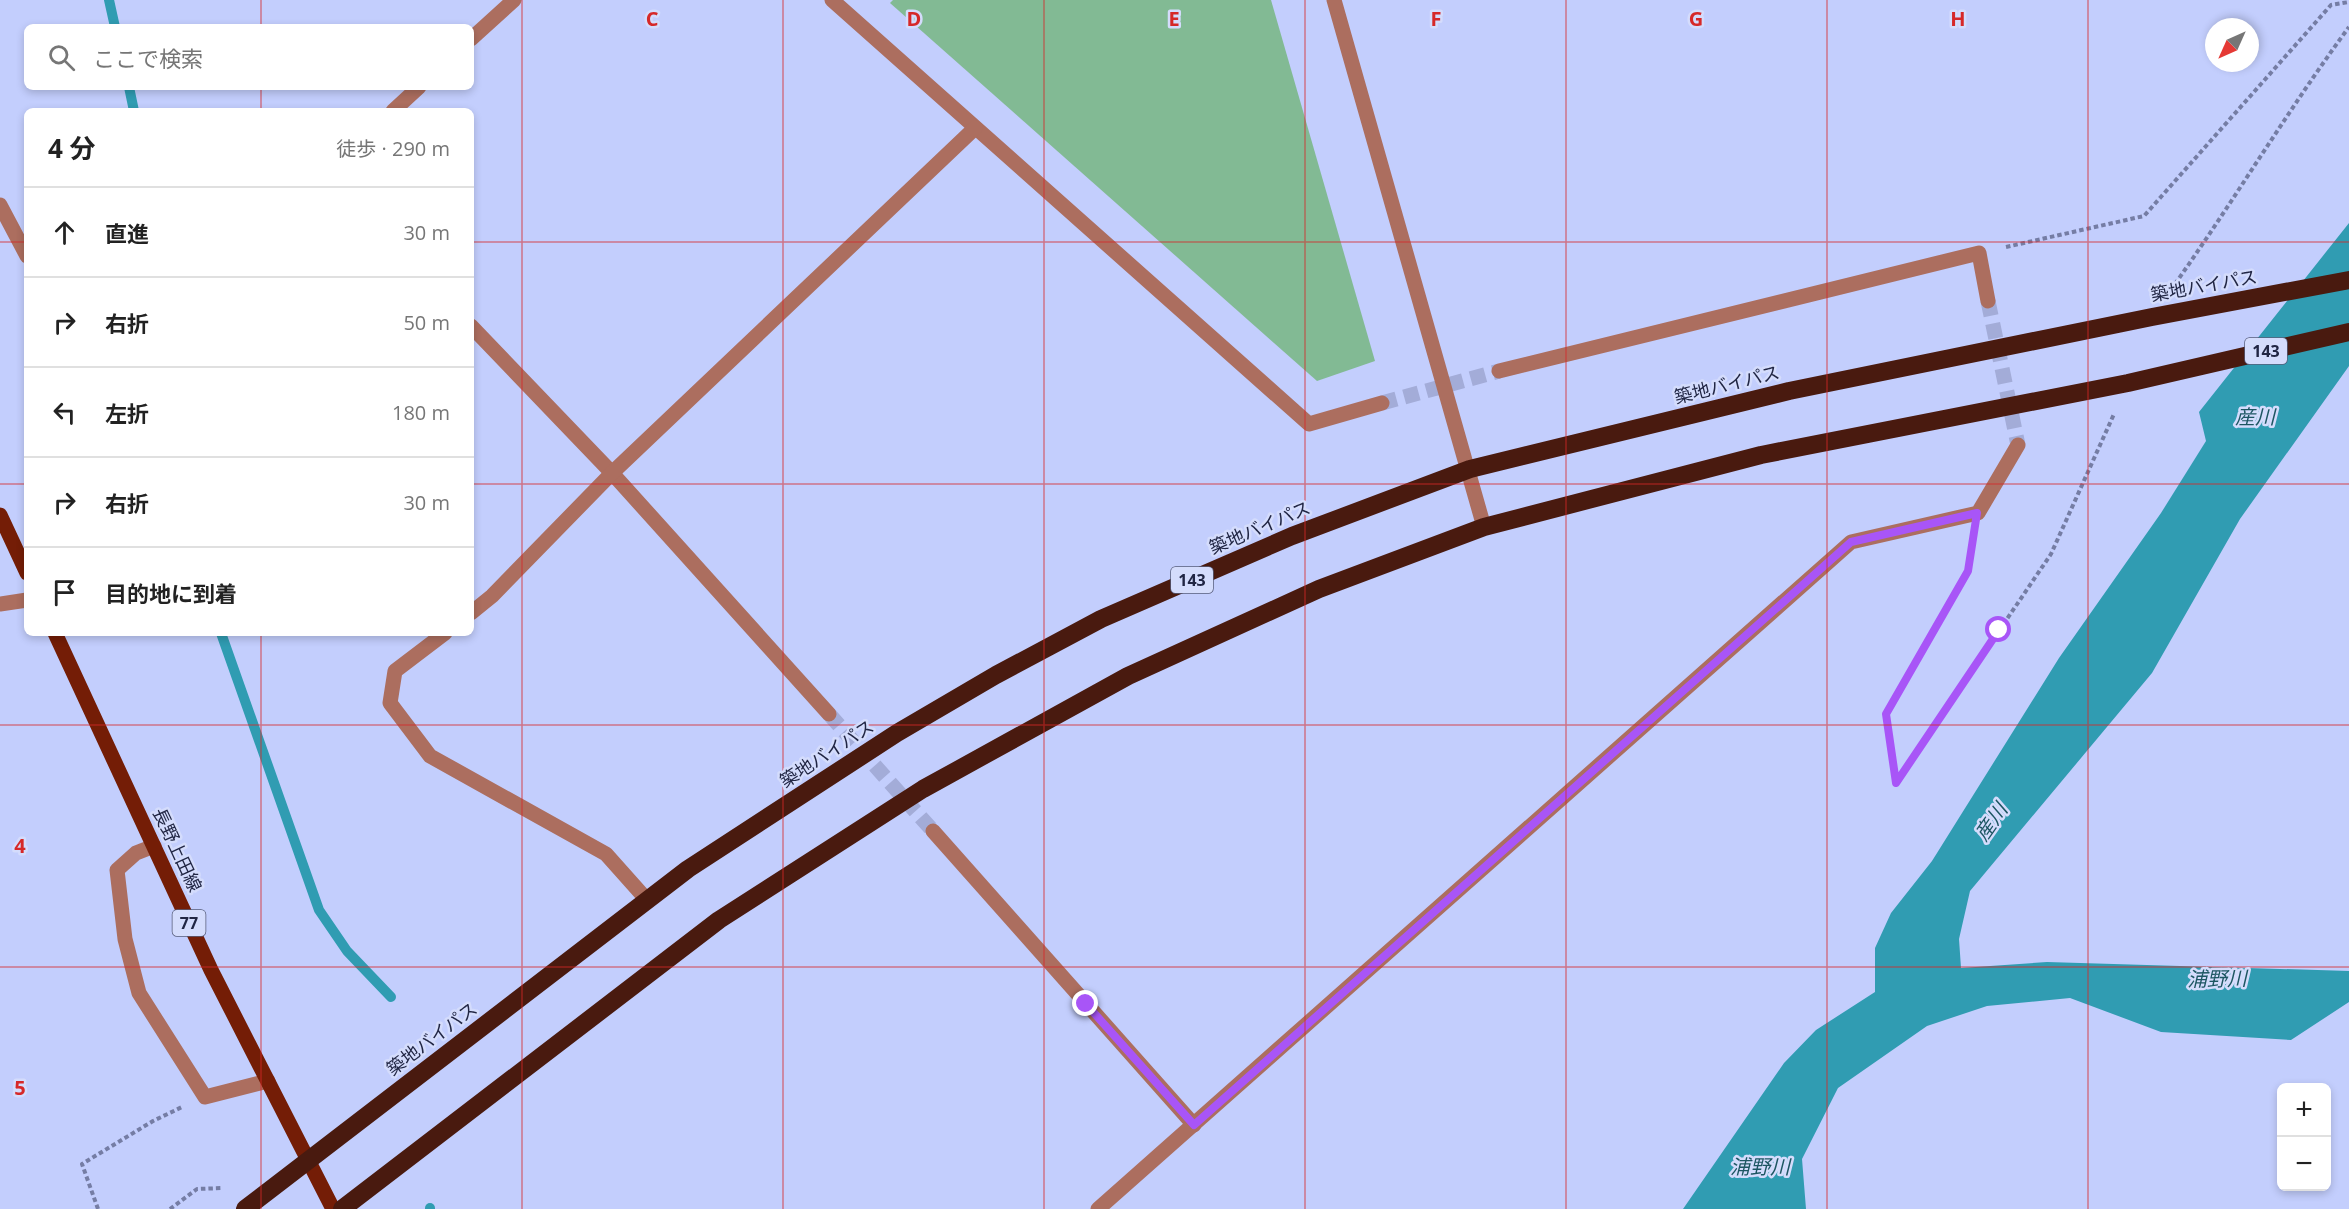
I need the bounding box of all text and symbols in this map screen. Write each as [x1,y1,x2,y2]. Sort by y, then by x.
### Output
text: C [646,5,659,32]
text: D [907,5,921,32]
text: E [1168,5,1180,32]
text: F [1431,5,1441,32]
text: G [1689,5,1703,32]
text: H [1950,5,1966,32]
north arrow [2205,18,2259,72]
search box [24,24,474,90]
icon: search [45,41,78,74]
text: ここで検索 [93,43,203,73]
text: 4 分 [48,130,96,166]
text: 徒歩 · 290 m [336,135,450,162]
icon: ahead [48,216,81,249]
text: 直進 [105,218,149,248]
text: 30 m [403,219,450,246]
street label: 築地バイパス [2149,264,2259,306]
icon: right [48,306,81,339]
text: 右折 [105,308,149,338]
text: 50 m [403,309,450,336]
road number: 143 [2245,338,2287,364]
street label: 築地バイパス [1672,359,1782,409]
icon: left [48,396,81,429]
text: 左折 [105,398,149,428]
text: 180 m [392,399,450,426]
water label: 産川 [2235,403,2277,430]
icon: right [48,486,81,519]
text: 右折 [105,488,149,518]
text: 30 m [403,489,450,516]
street label: 築地バイパス [1205,495,1314,559]
road number: 143 [1171,567,1213,593]
icon: arrive [48,576,81,609]
text: 目的地に到着 [105,578,237,608]
route start [1985,616,2011,642]
street label: 築地バイパス [775,714,878,793]
water label: 産川 [1968,796,2014,846]
street label: 長野上田線 [148,804,208,895]
text: 4 [14,832,26,859]
road number: 77 [172,910,206,936]
water label: 浦野川 [2187,964,2249,993]
route end [1072,990,1098,1016]
street label: 築地バイパス [381,996,482,1080]
text: 5 [14,1074,26,1101]
map controls [2277,1083,2331,1191]
button: + [2277,1083,2331,1137]
button: − [2277,1137,2331,1191]
water label: 浦野川 [1730,1153,1792,1180]

